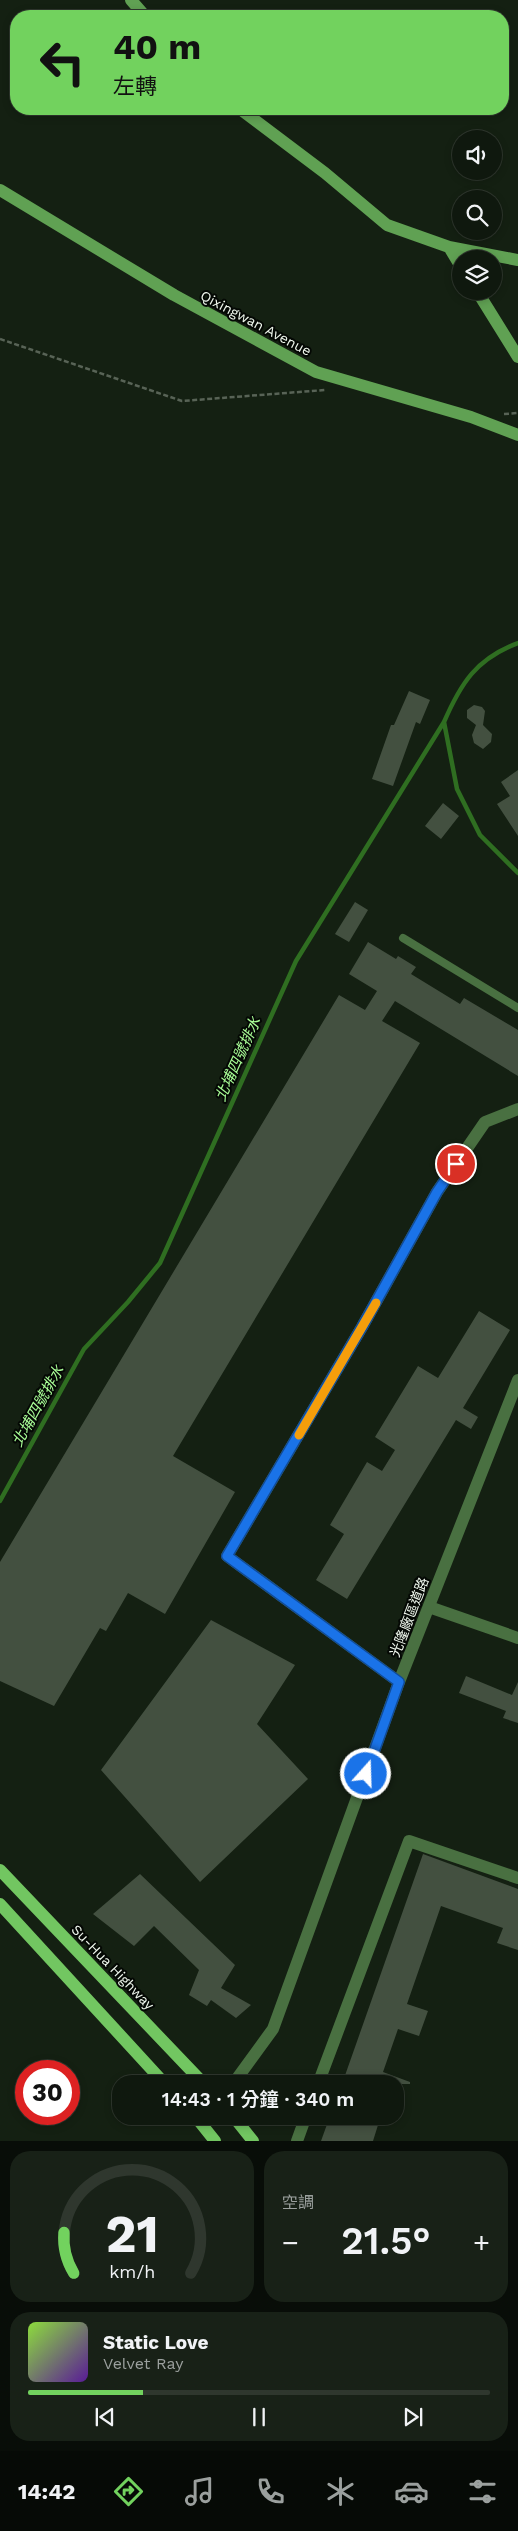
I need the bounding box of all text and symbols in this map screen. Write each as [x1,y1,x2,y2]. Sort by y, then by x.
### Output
text: 40 m [113,26,201,68]
icon: left [30,30,95,95]
text: 左轉 [113,74,157,99]
map controls [452,130,502,300]
button: sound [452,130,502,180]
button: search [452,190,502,240]
button: layers [452,250,502,300]
street label: Qixingwan Avenue [198,287,314,359]
water label: 北埔四號排水 [211,1013,265,1104]
pin [435,1143,477,1185]
icon: arrive [442,1150,470,1178]
water label: 北埔四號排水 [8,1361,68,1450]
street label: 光隆廠區道路 [386,1575,432,1659]
position arrow [339,1747,391,1799]
street label: Su-Hua Highway [68,1921,158,2013]
speed limit sign: 30 [15,2060,80,2125]
text: 14:43 · 1 分鐘 · 340 m [162,2088,354,2111]
text: 空調 [282,2193,314,2212]
text: 21 [105,2204,159,2265]
text: 21.5° [341,2219,431,2263]
text: − [282,2226,299,2259]
text: + [473,2226,490,2259]
text: km/h [109,2261,155,2282]
text: Static Love [103,2331,208,2354]
text: Velvet Ray [103,2354,183,2373]
icon: previous [91,2403,119,2431]
icon: pause [245,2403,273,2431]
icon: next [399,2403,427,2431]
icon: directions [111,2474,146,2509]
icon: music [182,2474,217,2509]
icon: phone [253,2474,288,2509]
icon: climate [323,2474,358,2509]
icon: car [394,2474,429,2509]
icon: filters [465,2474,500,2509]
text: 14:42 [18,2479,75,2504]

